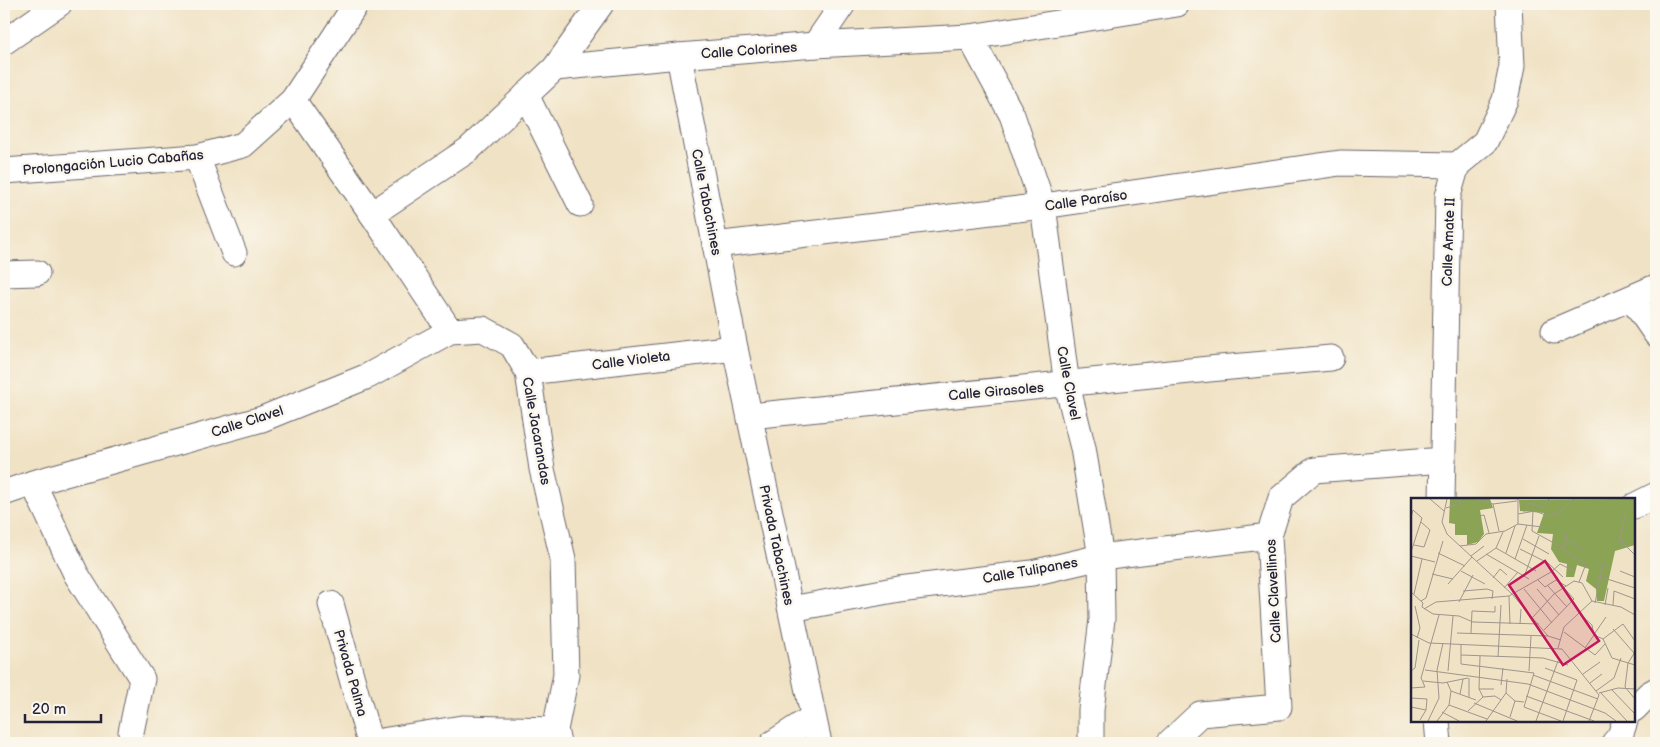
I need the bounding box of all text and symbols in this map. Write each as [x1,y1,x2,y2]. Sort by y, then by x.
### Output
street label: Calle Colorines [700,39,798,62]
street label: Prolongación Lucio Cabañas [22,146,204,179]
street label: Calle Tabachines [688,147,725,257]
street label: Calle Paraíso [1044,186,1128,215]
street label: Calle Amate II [1438,197,1459,287]
street label: Calle Clavel [1053,345,1084,422]
street label: Calle Violeta [591,347,671,374]
street label: Calle Jacarandas [519,376,554,486]
street label: Calle Girasoles [948,379,1045,404]
street label: Calle Clavel [209,402,285,441]
street label: Privada Tabachines [755,483,798,607]
inset map [1411,498,1635,722]
street label: Calle Clavellinos [1262,538,1285,643]
street label: Calle Tulipanes [981,554,1079,587]
street label: Privada Palma [330,628,371,719]
scale bar [25,692,101,724]
text: 20 m [32,700,66,719]

